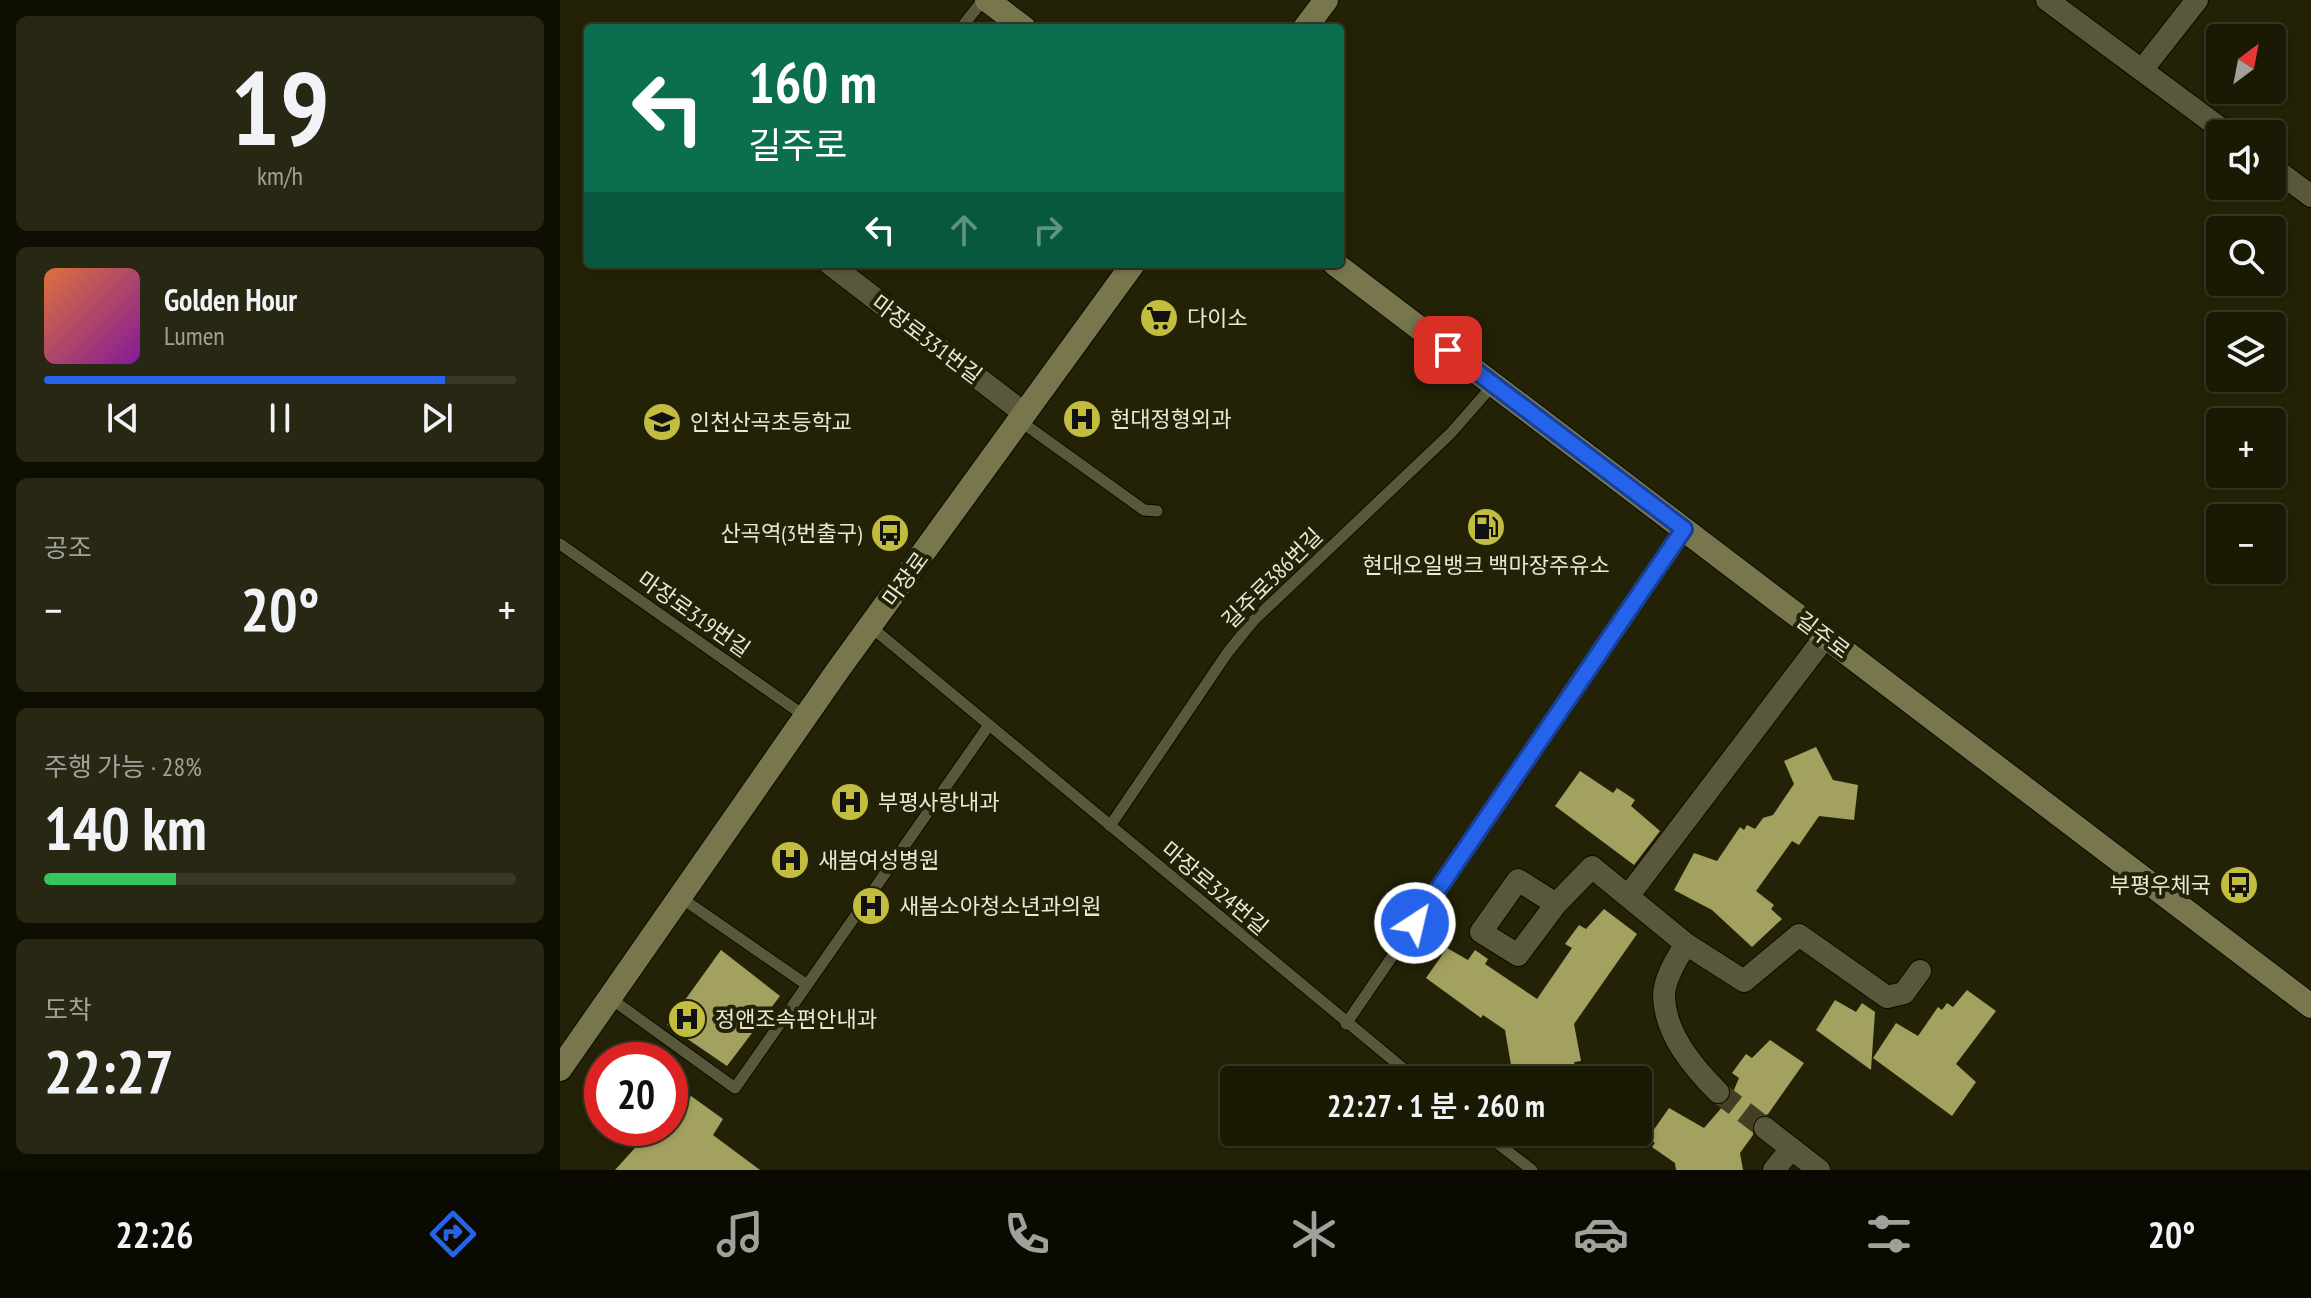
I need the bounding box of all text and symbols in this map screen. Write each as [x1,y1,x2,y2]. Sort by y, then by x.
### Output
north arrow [2206,24,2286,104]
map controls [2206,24,2286,584]
text: 19 [230,39,330,174]
text: 160 m [748,46,877,118]
icon: left [616,56,720,160]
button: sound [2206,120,2286,200]
text: 길주로 [748,121,847,168]
text: km/h [257,159,303,192]
icon: left [858,208,902,252]
icon: ahead [942,208,986,252]
icon: right [1026,208,1070,252]
button: search [2206,216,2286,296]
text: Golden Hour [164,280,297,319]
street label: 마장로331번길 [866,288,988,390]
supermarket icon: 다이소 [1138,297,1180,339]
place label: 다이소 [1187,304,1248,332]
button: layers [2206,312,2286,392]
pin [1414,316,1482,384]
text: Lumen [164,319,225,352]
icon: arrive [1426,328,1470,372]
icon: previous [101,396,145,440]
icon: pause [258,396,302,440]
icon: next [415,396,459,440]
hospital icon: 현대정형외과 [1061,398,1103,440]
school or university icon: 인천산곡초등학교 [641,401,683,443]
place label: 현대정형외과 [1110,405,1231,433]
place label: 인천산곡초등학교 [690,408,852,436]
button: + [2206,408,2286,488]
button: − [2206,504,2286,584]
fuel station icon: 현대오일뱅크 백마장주유소 [1465,506,1507,548]
bus stop icon: 산곡역(3번출구) [869,512,911,554]
place label: 산곡역(3번출구) [720,519,863,547]
street label: 길주로386번길 [1216,522,1328,634]
text: 공조 [44,531,92,564]
street label: 마장로 [876,546,934,612]
place label: 현대오일뱅크 백마장주유소 [1362,551,1610,579]
street label: 마장로319번길 [632,565,756,663]
text: 20° [240,570,320,648]
text: − [44,581,62,638]
text: + [498,581,516,638]
street label: 길주로 [1790,606,1856,664]
text: 주행 가능 · 28% [44,750,202,783]
hospital icon: 부평사랑내과 [829,781,871,823]
place label: 부평사랑내과 [878,788,999,816]
text: 140 km [44,789,207,867]
street label: 마장로324번길 [1156,835,1274,941]
hospital icon: 새봄여성병원 [769,839,811,881]
place label: 새봄여성병원 [818,846,939,874]
bus stop icon: 부평우체국 [2218,864,2260,906]
place label: 부평우체국 [2110,871,2211,899]
position arrow [1373,881,1457,965]
hospital icon: 새봄소아청소년과의원 [850,885,892,927]
place label: 새봄소아청소년과의원 [899,892,1101,920]
text: 도착 [44,993,92,1026]
hospital icon: 정앤조속편안내과 [666,998,708,1040]
place label: 정앤조속편안내과 [715,1005,877,1033]
text: 22:27 [44,1032,174,1110]
speed limit sign: 20 [584,1042,688,1146]
text: 22:27 · 1 분 · 260 m [1327,1086,1545,1125]
icon: directions [425,1206,481,1262]
icon: music [712,1206,768,1262]
icon: phone [999,1206,1055,1262]
icon: climate [1286,1206,1342,1262]
icon: car [1573,1206,1629,1262]
icon: filters [1861,1206,1917,1262]
text: 22:26 [116,1211,193,1258]
text: 20° [2148,1211,2195,1258]

